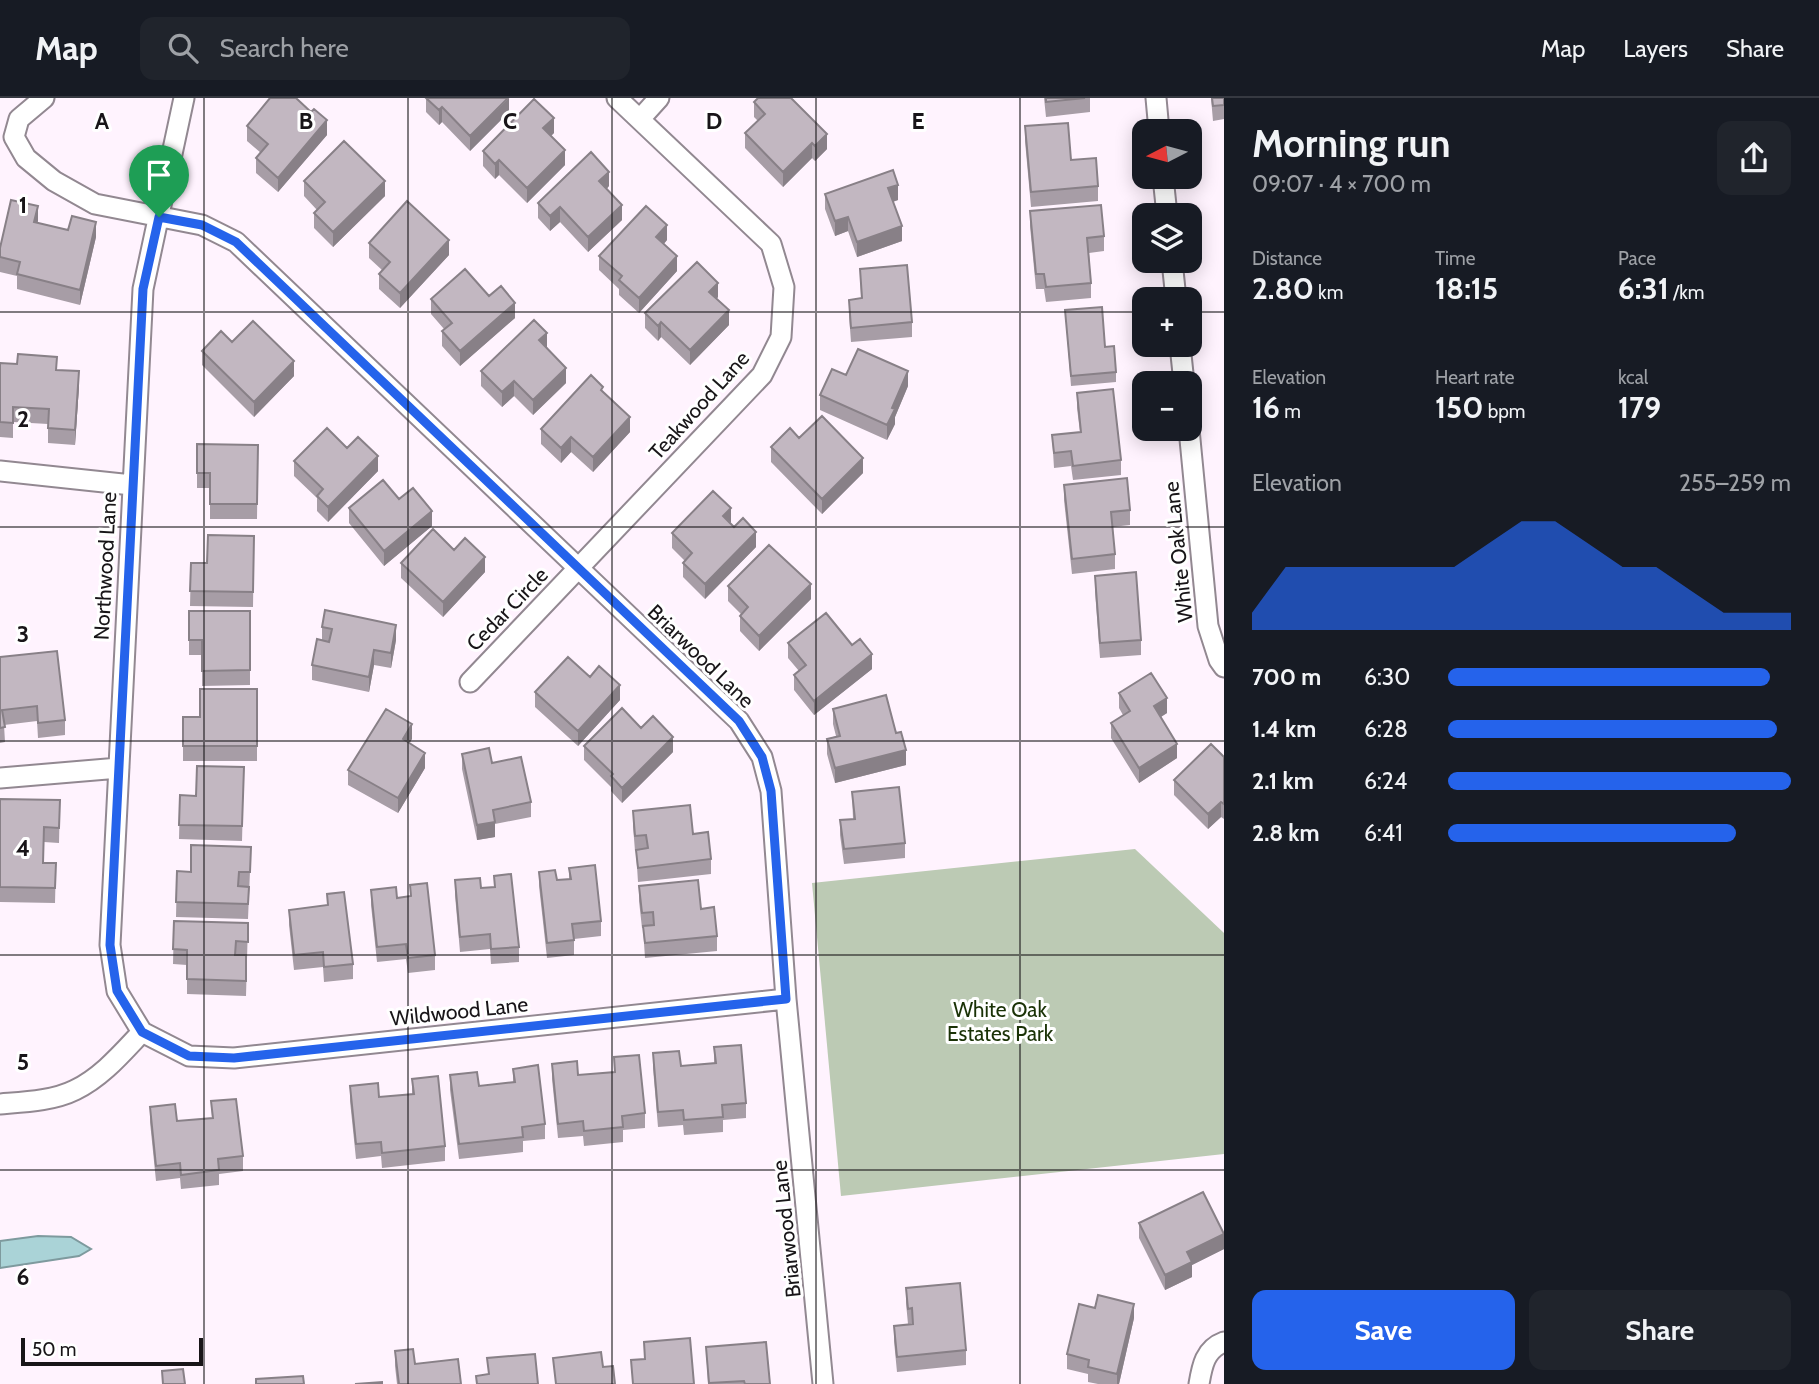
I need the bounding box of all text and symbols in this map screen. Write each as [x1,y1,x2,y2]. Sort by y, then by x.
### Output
search box [140,17,630,80]
text: Map [35,28,98,68]
icon: search [164,29,202,67]
text: Search here [220,32,349,64]
text: Map [1541,34,1585,63]
text: Layers [1623,34,1688,63]
text: Share [1726,34,1784,63]
text: A [95,107,110,135]
text: B [299,107,313,135]
text: C [503,107,517,135]
text: D [706,107,722,135]
text: E [911,107,925,135]
north arrow [1132,119,1202,189]
map controls [1132,119,1202,441]
text: Morning run [1252,120,1451,167]
button: share [1717,121,1791,195]
pin [129,145,189,217]
icon: arrive [140,156,178,194]
text: 09:07 · 4 × 700 m [1252,170,1431,198]
text: 1 [19,191,27,219]
button: layers [1132,203,1202,273]
text: Distance [1252,247,1322,270]
text: Time [1435,247,1475,270]
text: Pace [1618,247,1656,270]
text: 2.80 [1252,270,1314,307]
text: 18:15 [1435,270,1498,307]
text: 6:31 [1618,270,1669,307]
text: km [1314,281,1343,304]
text: /km [1669,281,1704,304]
button: + [1132,287,1202,357]
street label: Teakwood Lane [644,345,754,464]
text: Elevation [1252,366,1326,389]
text: Heart rate [1435,366,1515,389]
text: kcal [1618,366,1648,389]
button: − [1132,371,1202,441]
text: 16 [1252,389,1280,426]
text: 150 [1435,389,1483,426]
text: 179 [1618,389,1661,426]
text: m [1280,400,1301,423]
text: bpm [1483,400,1525,423]
text: 2 [17,405,29,433]
text: Elevation [1252,469,1342,497]
text: 255–259 m [1679,469,1791,497]
street label: White Oak Lane [1158,480,1198,624]
street label: Northwood Lane [89,491,121,641]
street label: Cedar Circle [461,562,553,656]
street label: Briarwood Lane [643,599,759,713]
text: 3 [17,620,29,648]
text: 700 m [1252,663,1321,691]
text: 6:30 [1364,663,1410,691]
text: 1.4 km [1252,715,1316,743]
text: 6:28 [1364,715,1408,743]
text: 2.1 km [1252,767,1314,795]
text: 6:24 [1364,767,1407,795]
text: 2.8 km [1252,819,1319,847]
text: 6:41 [1364,819,1403,847]
text: 4 [16,834,30,862]
street label: Wildwood Lane [389,991,529,1031]
park label: White Oak Estates Park [947,997,1054,1046]
text: 5 [17,1048,29,1076]
street label: Briarwood Lane [766,1159,806,1299]
text: 6 [17,1263,29,1291]
button: Save [1252,1290,1515,1370]
button: Share [1529,1290,1791,1370]
scale bar [21,1335,203,1367]
text: 50 m [32,1338,76,1361]

